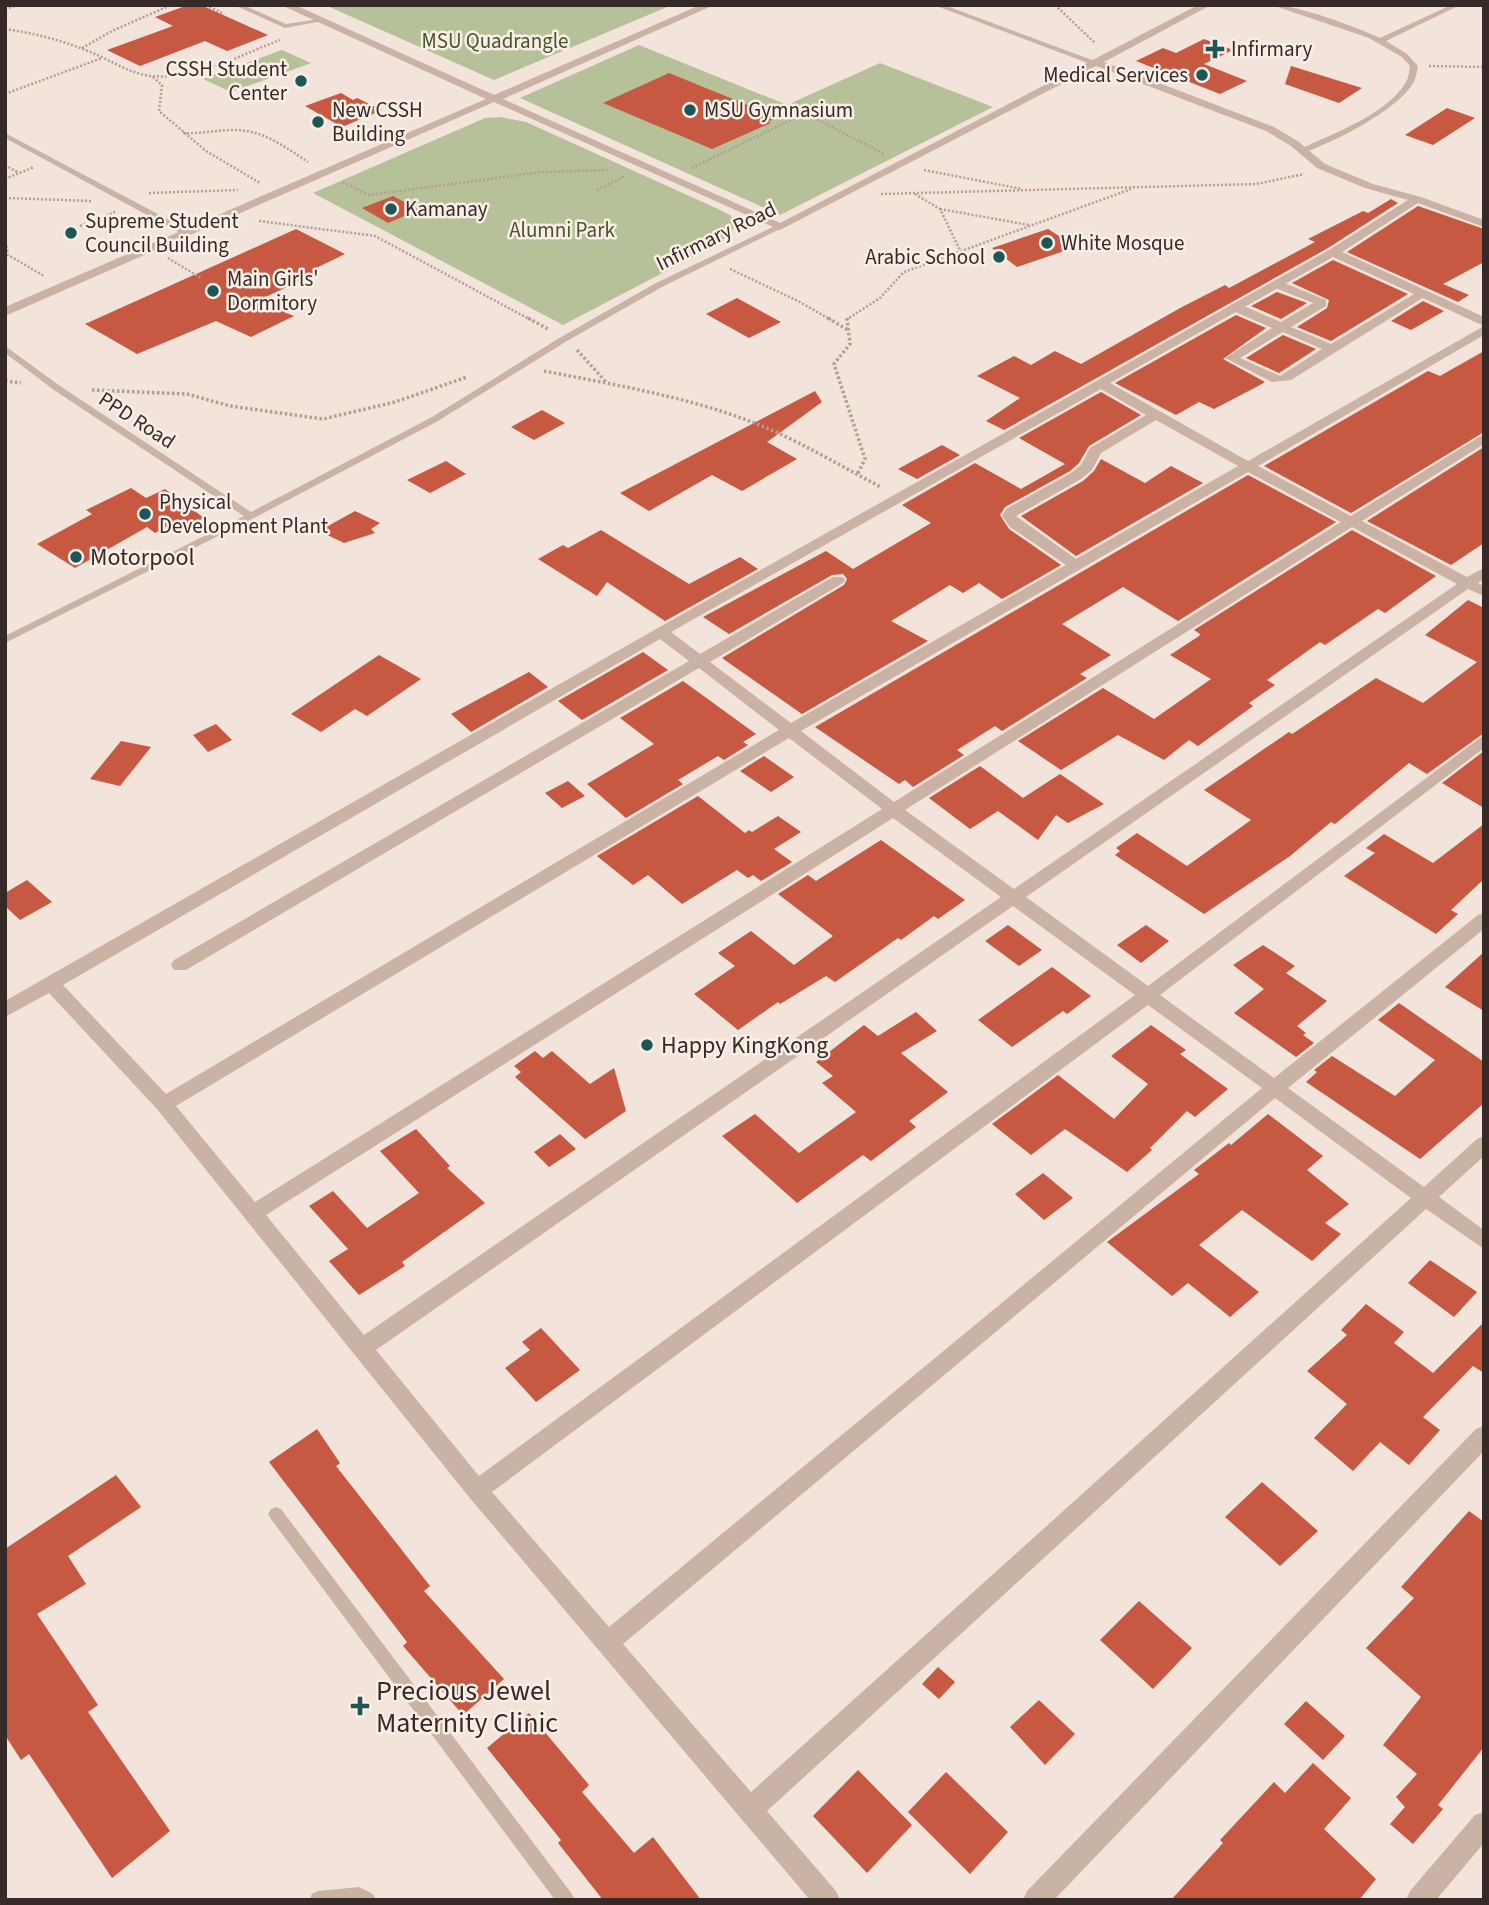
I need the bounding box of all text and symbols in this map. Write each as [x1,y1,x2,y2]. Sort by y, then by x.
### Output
park label: MSU Quadrangle [421,26,569,56]
place label: Infirmary [1231,34,1312,64]
marker: Infirmary [1205,39,1225,59]
place label: CSSH Student Center [166,54,288,108]
place label: Medical Services [1043,60,1188,90]
marker: Medical Services [1194,67,1210,83]
marker: CSSH Student Center [293,73,309,89]
place label: New CSSH Building [332,95,423,149]
place label: MSU Gymnasium [704,95,853,125]
marker: MSU Gymnasium [682,102,698,118]
marker: New CSSH Building [310,114,326,130]
place label: Kamanay [405,194,488,224]
street label: Infirmary Road [651,194,781,278]
marker: Kamanay [383,201,399,217]
place label: Supreme Student Council Building [85,206,239,260]
park label: Alumni Park [509,215,615,245]
marker: Supreme Student Council Building [63,225,79,241]
place label: White Mosque [1061,228,1184,258]
marker: White Mosque [1039,235,1055,251]
place label: Arabic School [865,242,985,272]
marker: Arabic School [991,249,1007,265]
place label: Main Girls' Dormitory [227,264,319,318]
marker: Main Girls' Dormitory [205,283,221,299]
street label: PPD Road [93,384,181,456]
place label: Physical Development Plant [159,487,328,541]
marker: Physical Development Plant [137,506,153,522]
place label: Motorpool [90,540,195,575]
marker: Motorpool [68,549,84,565]
place label: Happy KingKong [661,1028,828,1063]
marker: Happy KingKong [639,1037,655,1053]
place label: Precious Jewel Maternity Clinic [376,1671,558,1743]
marker: Precious Jewel Maternity Clinic [350,1696,370,1716]

